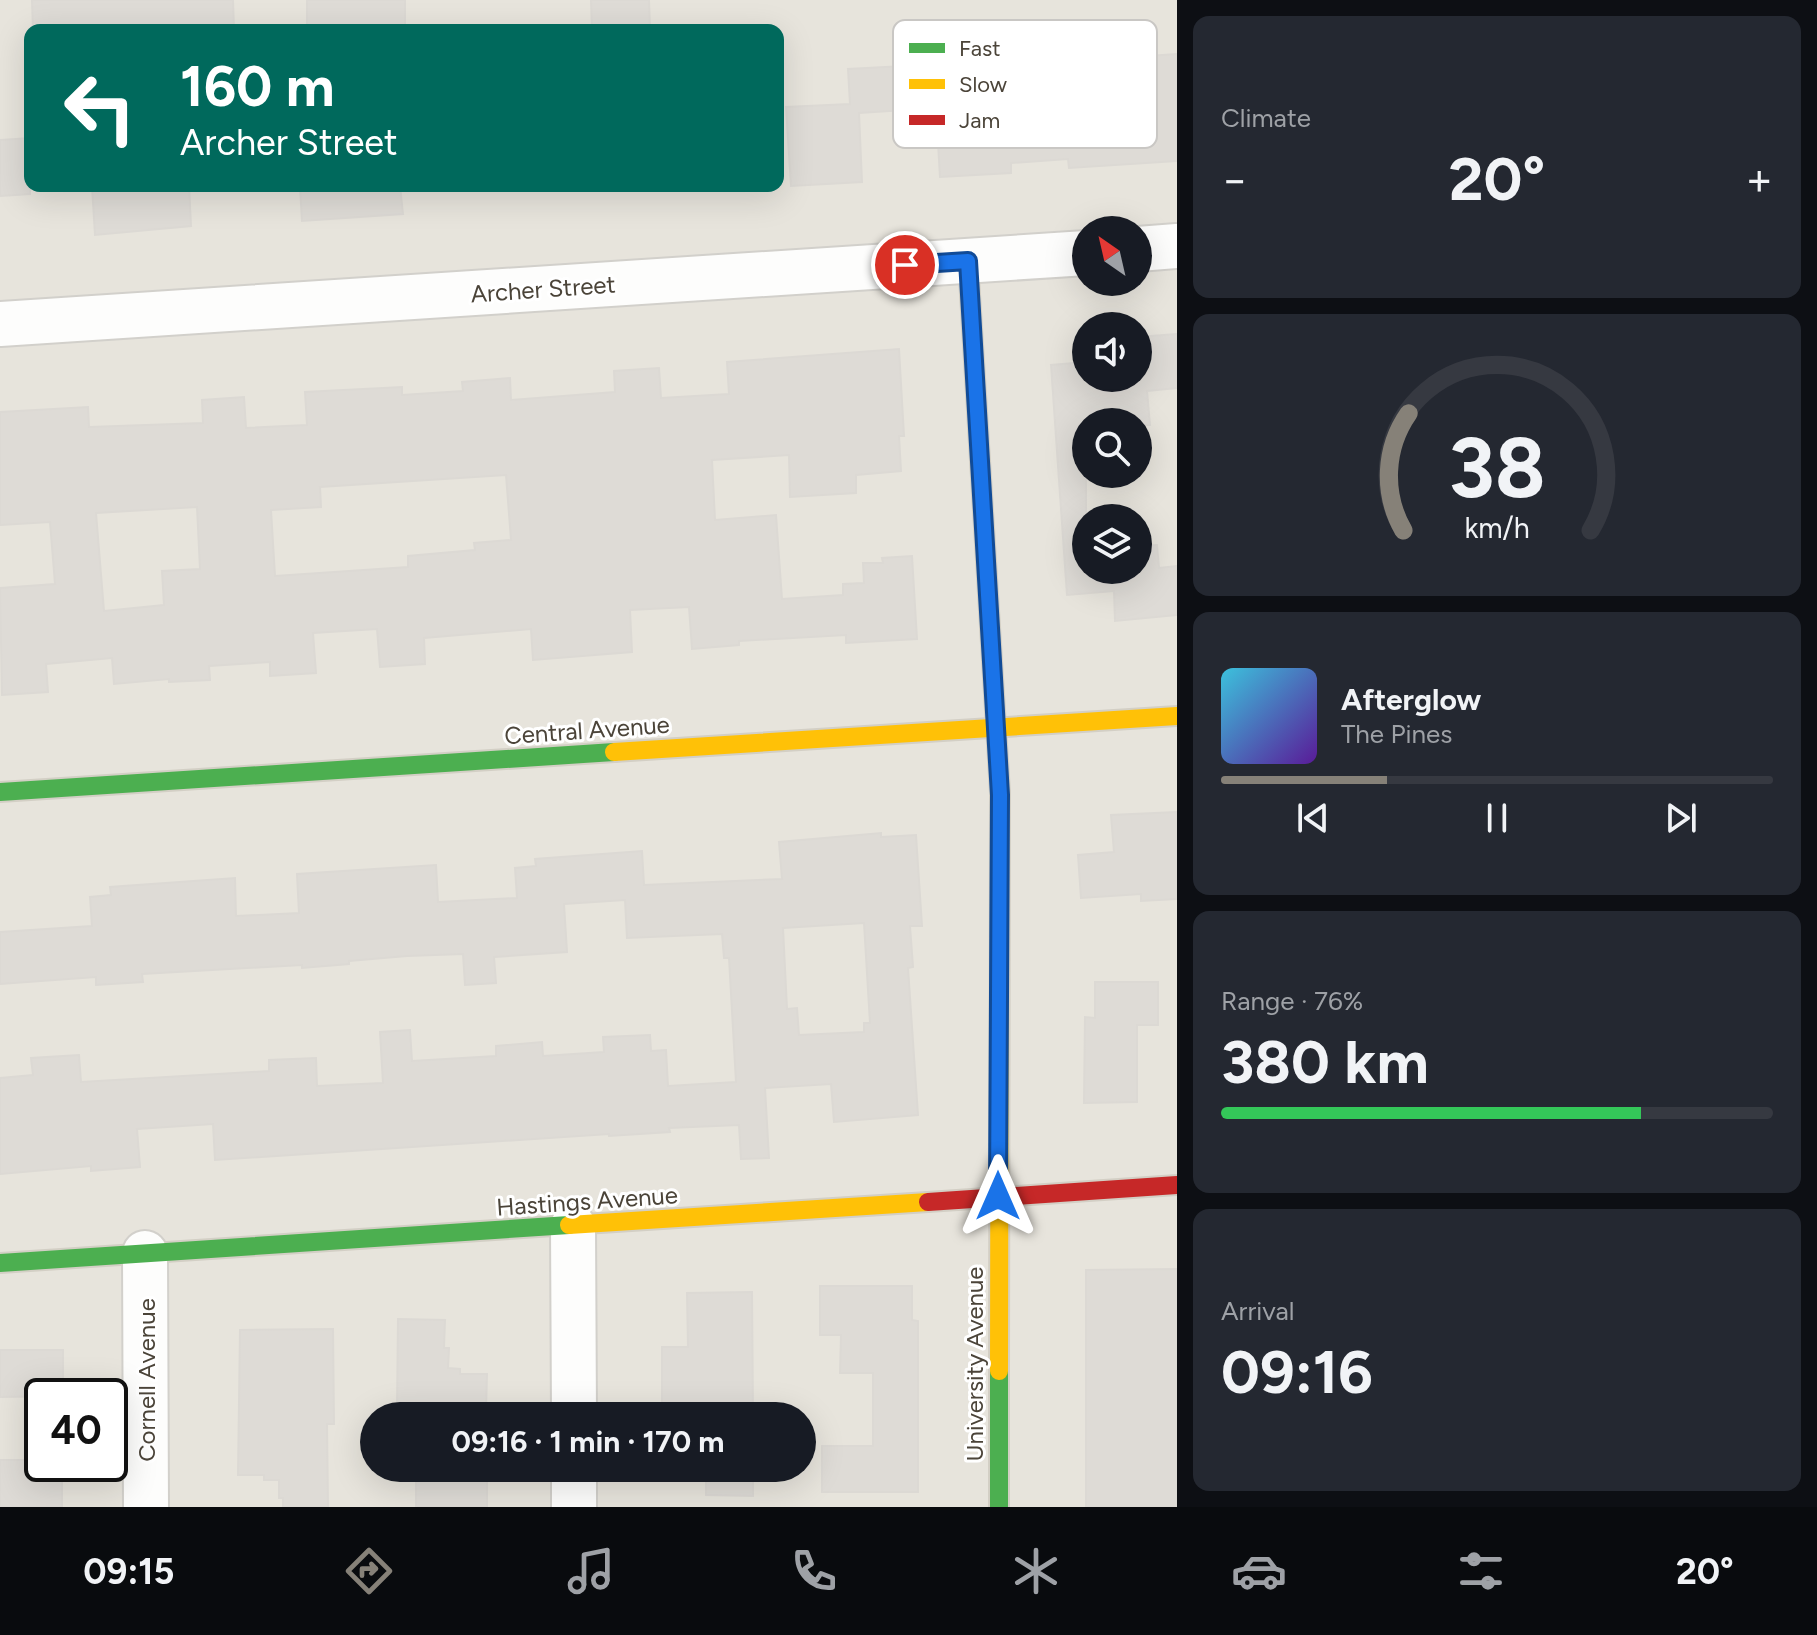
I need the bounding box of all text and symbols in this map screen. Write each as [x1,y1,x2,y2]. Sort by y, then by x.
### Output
legend [893,20,1157,148]
text: Fast [959,35,1001,62]
text: 160 m [180,53,335,120]
icon: left [48,56,152,160]
text: Slow [959,71,1008,98]
text: Climate [1221,102,1311,134]
text: Jam [959,107,1000,134]
text: Archer Street [180,121,398,164]
text: 20° [1449,143,1545,215]
text: − [1221,153,1248,206]
text: + [1746,153,1773,206]
north arrow [1072,216,1152,296]
map controls [1072,216,1152,584]
pin [871,231,939,299]
icon: arrive [883,243,927,287]
street label: Archer Street [470,269,616,309]
button: sound [1072,312,1152,392]
button: search [1072,408,1152,488]
text: 38 [1448,418,1546,518]
button: layers [1072,504,1152,584]
text: km/h [1464,511,1530,545]
text: Afterglow [1341,681,1481,718]
street label: Central Avenue [503,710,671,750]
text: The Pines [1341,718,1452,750]
icon: previous [1291,796,1335,840]
icon: pause [1475,796,1519,840]
icon: next [1659,796,1703,840]
text: Range · 76% [1221,985,1363,1017]
text: 380 km [1221,1026,1429,1098]
position arrow [956,1154,1040,1238]
street label: Hastings Avenue [495,1180,679,1222]
street label: University Avenue [960,1267,989,1461]
text: Arrival [1221,1295,1294,1327]
street label: Cornell Avenue [132,1298,161,1462]
text: 09:16 [1221,1336,1373,1408]
speed limit sign: 40 [24,1378,128,1482]
text: 09:16 · 1 min · 170 m [451,1423,725,1460]
icon: directions [341,1543,397,1599]
icon: music [563,1543,619,1599]
icon: phone [786,1543,842,1599]
icon: climate [1008,1543,1064,1599]
icon: car [1231,1543,1287,1599]
icon: filters [1453,1543,1509,1599]
text: 09:15 [83,1550,174,1593]
text: 20° [1676,1550,1734,1593]

